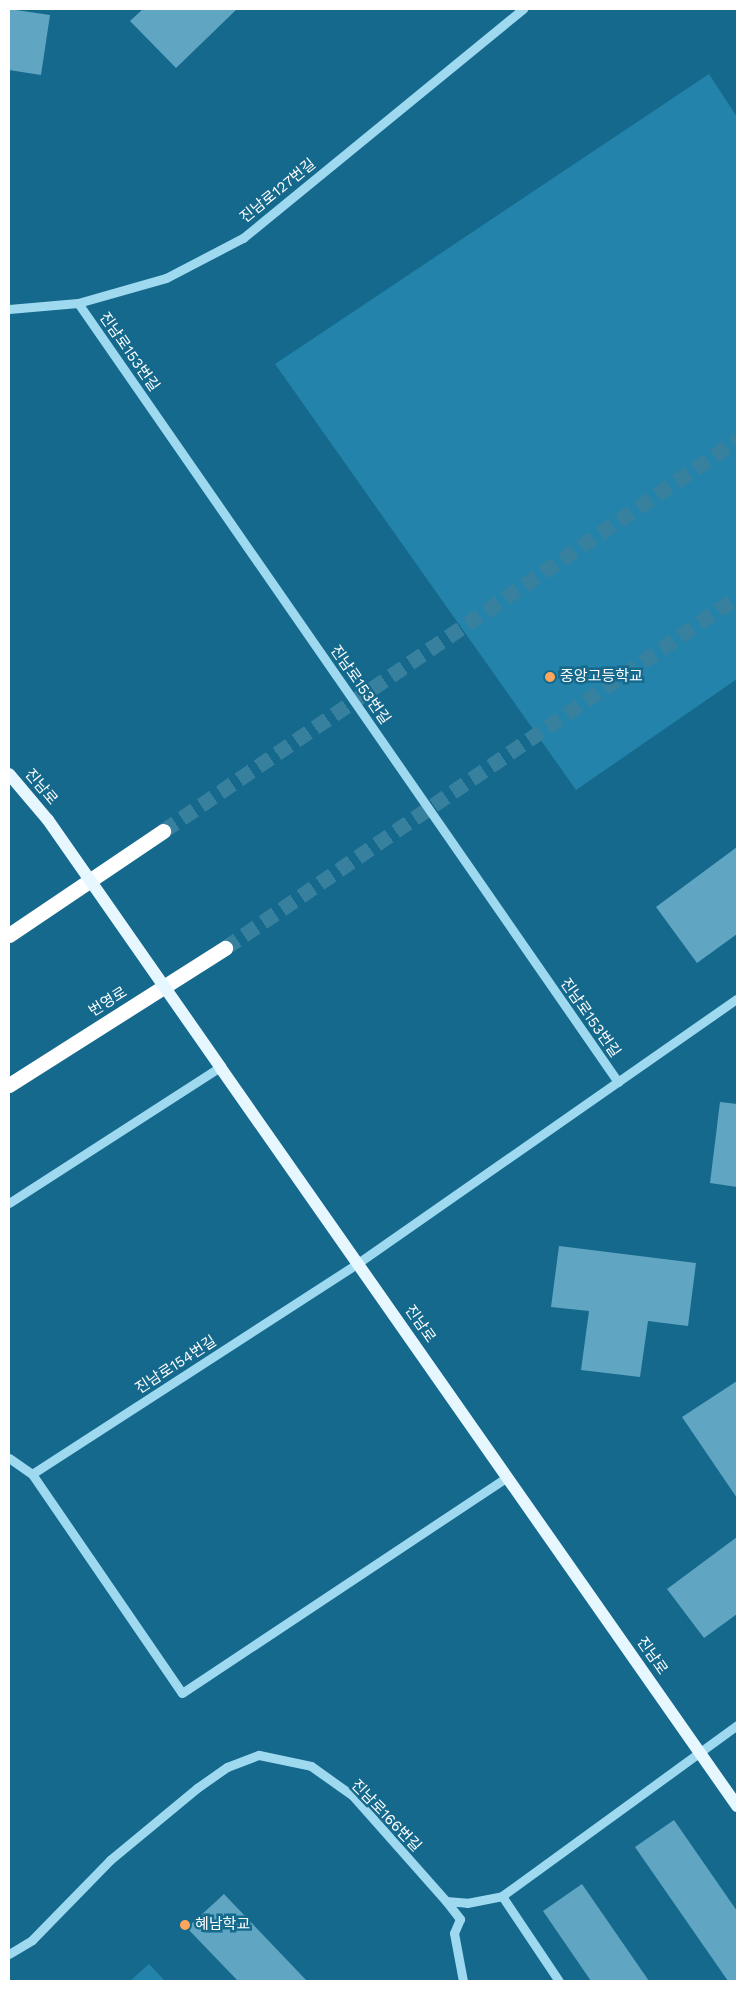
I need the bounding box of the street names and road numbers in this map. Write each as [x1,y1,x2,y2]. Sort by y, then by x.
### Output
street label: 진남로127번길 [237,155,319,227]
street label: 진남로153번길 [95,309,163,395]
street label: 진남로153번길 [326,642,394,728]
street label: 진남로 [21,765,61,809]
street label: 진남로153번길 [556,975,624,1061]
street label: 번영로 [86,983,130,1021]
street label: 진남로 [401,1302,439,1346]
street label: 진남로154번길 [132,1332,220,1398]
street label: 진남로 [633,1634,671,1678]
street label: 진남로166번길 [347,1776,425,1856]

